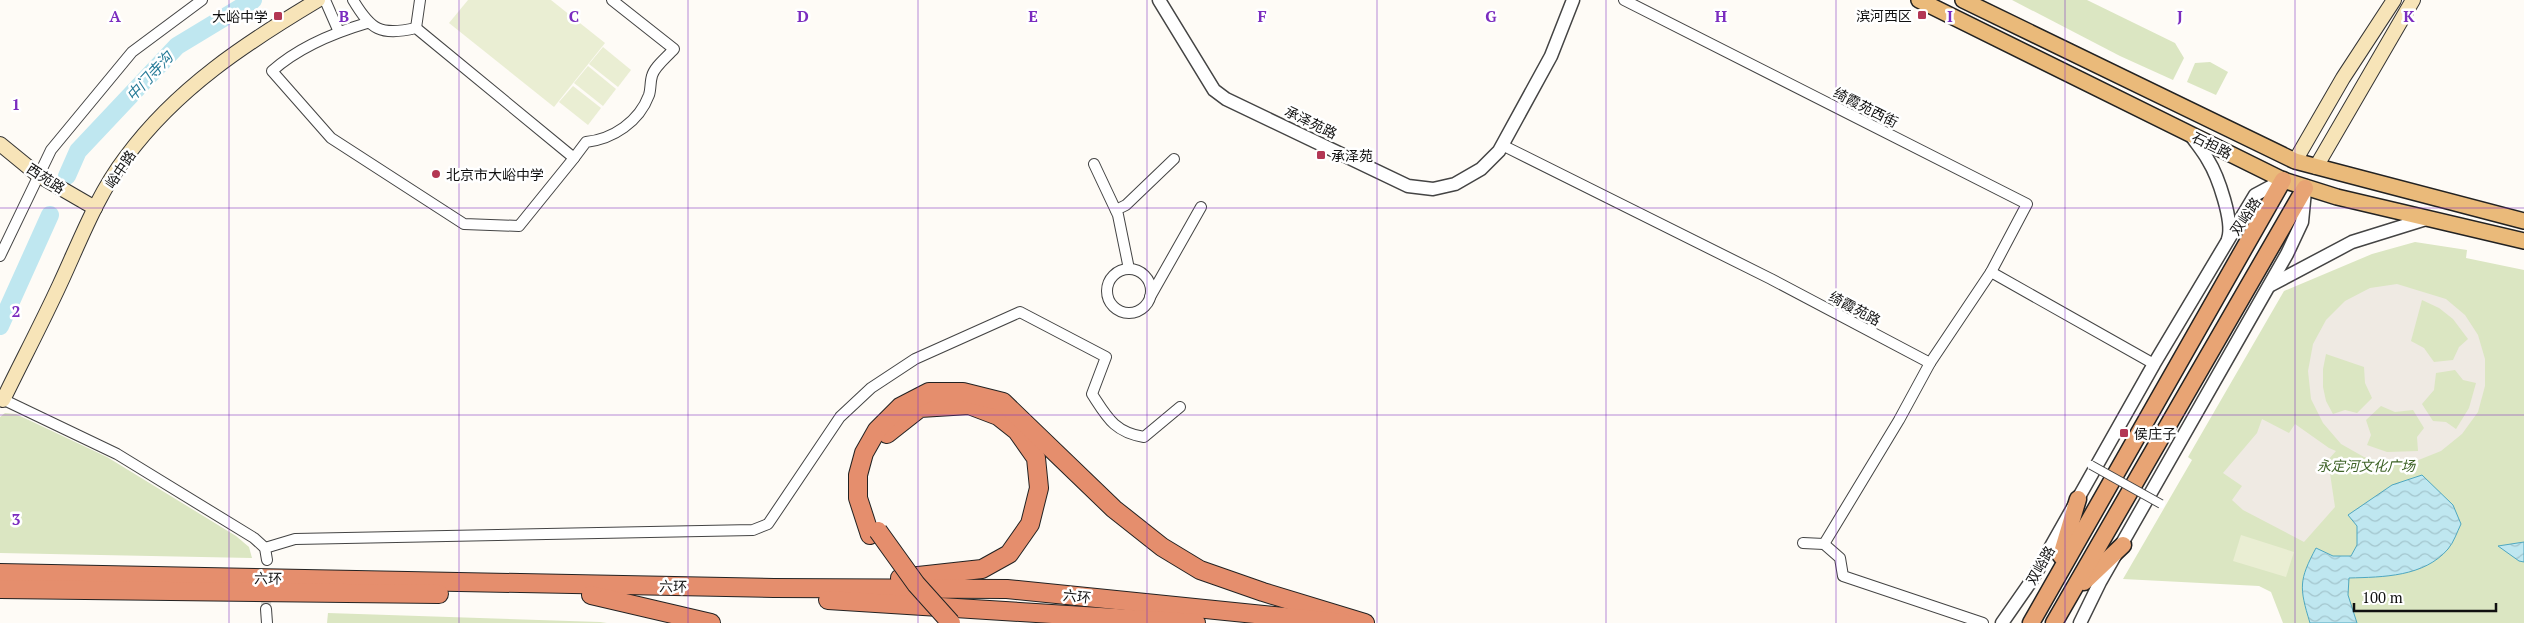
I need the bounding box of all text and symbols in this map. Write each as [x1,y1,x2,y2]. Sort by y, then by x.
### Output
text: A [109,5,121,27]
text: B [339,5,349,27]
text: C [569,5,579,27]
text: D [797,5,809,27]
text: E [1028,5,1038,27]
text: F [1257,5,1267,27]
text: G [1485,5,1497,27]
text: H [1715,5,1727,27]
text: I [1947,5,1953,27]
text: J [2177,5,2183,27]
text: K [2403,5,2415,27]
place label: 滨河西区 [1856,6,1912,25]
place label: 大峪中学 [212,7,268,26]
marker: 滨河西区 [1916,9,1928,21]
marker: 大峪中学 [272,10,284,22]
water label: 中门寺沟 [121,46,178,105]
street label: 绮霞苑西街 [1831,83,1901,131]
text: 1 [11,93,21,115]
street label: 承泽苑路 [1282,101,1340,143]
street label: 石担路 [2189,127,2235,163]
street label: 峪中路 [100,146,140,192]
place label: 承泽苑 [1331,146,1373,165]
marker: 承泽苑 [1315,149,1327,161]
street label: 西苑路 [23,159,69,197]
place label: 北京市大峪中学 [446,165,544,184]
marker: 北京市大峪中学 [430,168,442,180]
street label: 双峪路 [2225,193,2265,239]
street label: 绮霞苑路 [1826,286,1884,330]
text: 2 [11,300,21,322]
place label: 侯庄子 [2134,424,2176,443]
marker: 侯庄子 [2118,427,2130,439]
park label: 永定河文化广场 [2317,456,2416,475]
text: 3 [11,508,21,530]
street label: 双峪路 [2021,542,2059,588]
street label: 六环 [254,568,282,588]
street label: 六环 [659,576,687,596]
scale bar [2354,580,2496,612]
street label: 六环 [1062,585,1092,607]
text: 100 m [2362,587,2403,607]

